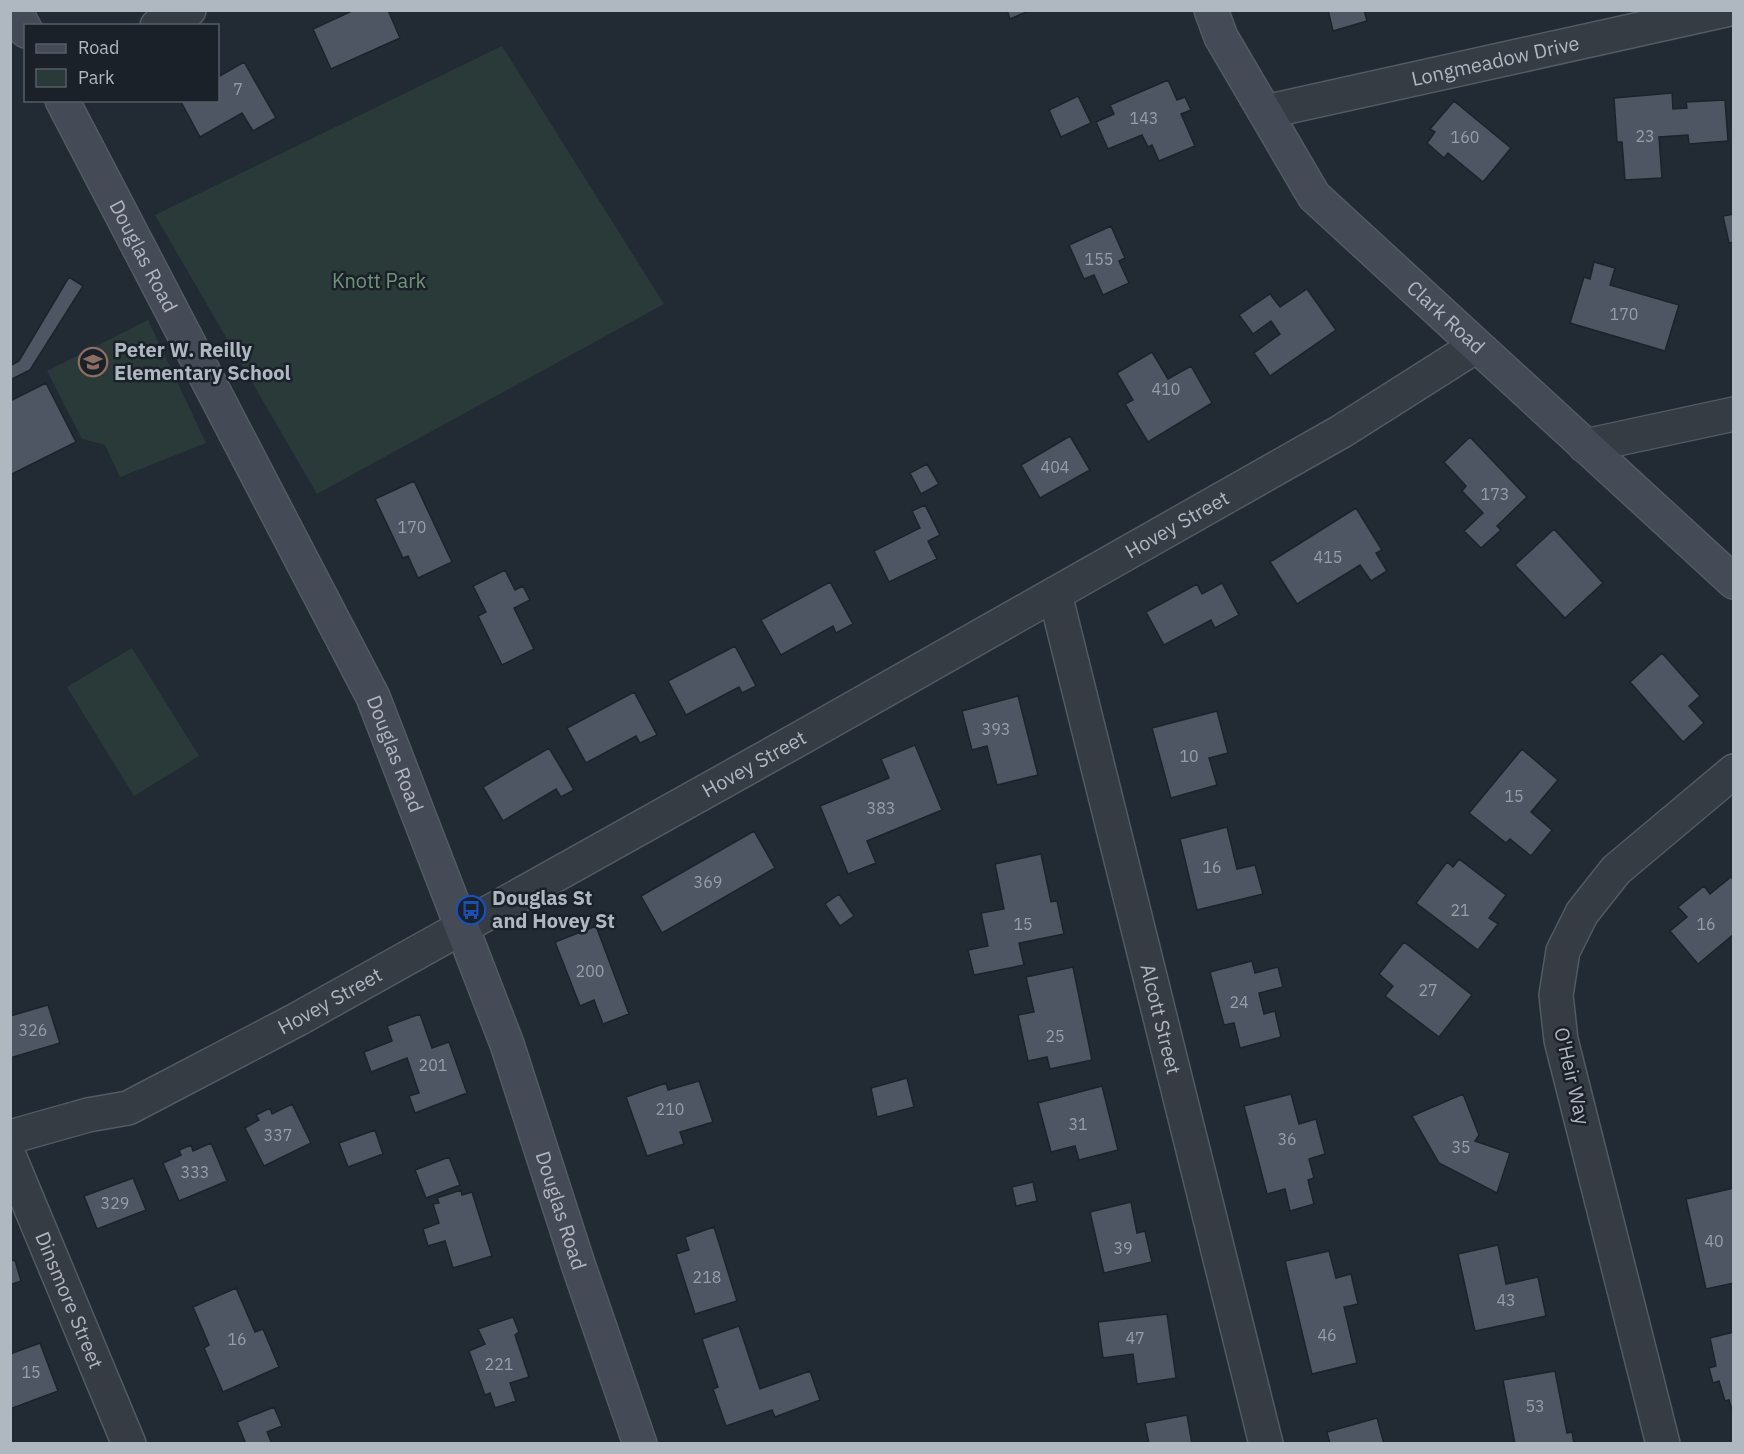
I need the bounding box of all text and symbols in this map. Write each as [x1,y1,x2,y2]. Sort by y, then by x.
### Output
legend [24,24,219,102]
street label: Longmeadow Drive [1409,29,1582,92]
text: Road [78,36,119,59]
text: Park [78,66,115,89]
house number: 7 [233,79,243,99]
house number: 143 [1130,108,1158,128]
house number: 23 [1635,126,1655,146]
house number: 160 [1451,127,1479,147]
street label: Douglas Road [103,195,184,317]
house number: 155 [1085,249,1113,269]
park label: Knott Park [332,267,427,294]
street label: Clark Road [1401,274,1491,360]
house number: 170 [1610,304,1638,324]
place label: Peter W. Reilly Elementary School [114,336,291,386]
school or university icon: Peter W. Reilly Elementary School [77,346,109,378]
house number: 410 [1152,379,1180,399]
house number: 404 [1041,457,1069,477]
street label: Hovey Street [1120,484,1234,564]
house number: 173 [1481,484,1509,504]
house number: 170 [398,517,426,537]
house number: 415 [1314,547,1342,567]
street label: Douglas Road [361,691,430,816]
house number: 393 [982,719,1010,739]
street label: Hovey Street [697,724,811,804]
house number: 10 [1179,746,1199,766]
house number: 15 [1504,786,1524,806]
house number: 383 [867,798,895,818]
house number: 16 [1202,857,1222,877]
house number: 369 [694,872,722,892]
place label: Douglas St and Hovey St [492,884,615,934]
bus stop icon: Douglas St and Hovey St [455,894,487,926]
house number: 21 [1450,900,1470,920]
house number: 15 [1013,914,1033,934]
house number: 16 [1696,914,1716,934]
street label: Hovey Street [273,961,387,1040]
house number: 200 [576,961,604,981]
street label: Alcott Street [1134,961,1188,1077]
house number: 27 [1418,980,1438,1000]
house number: 24 [1229,992,1249,1012]
house number: 326 [19,1020,47,1040]
street label: O'Heir Way [1548,1025,1597,1127]
house number: 25 [1045,1026,1065,1046]
house number: 201 [419,1055,447,1075]
house number: 210 [656,1099,684,1119]
house number: 31 [1068,1114,1088,1134]
house number: 337 [264,1125,292,1145]
house number: 36 [1277,1129,1297,1149]
house number: 35 [1451,1137,1471,1157]
street label: Douglas Road [529,1148,593,1273]
house number: 333 [181,1162,209,1182]
house number: 329 [101,1193,129,1213]
street label: Dinsmore Street [29,1227,110,1373]
house number: 40 [1704,1231,1724,1251]
house number: 39 [1113,1238,1133,1258]
house number: 218 [693,1267,721,1287]
house number: 43 [1496,1290,1516,1310]
house number: 46 [1317,1325,1337,1345]
house number: 47 [1125,1328,1145,1348]
house number: 16 [227,1329,247,1349]
house number: 221 [485,1354,513,1374]
house number: 15 [21,1362,41,1382]
house number: 53 [1525,1396,1545,1416]

